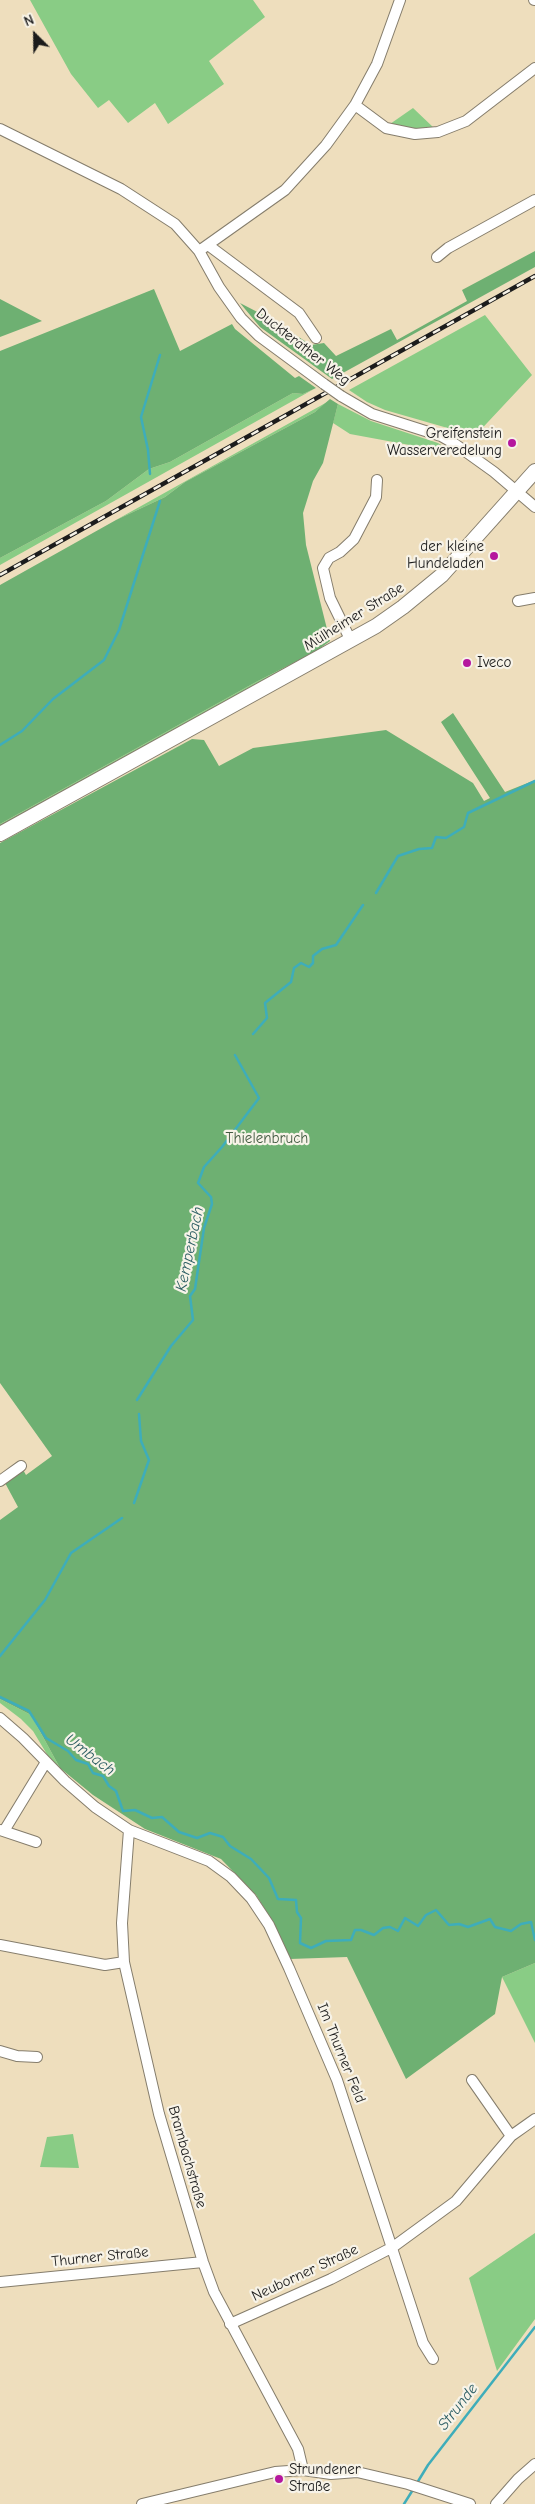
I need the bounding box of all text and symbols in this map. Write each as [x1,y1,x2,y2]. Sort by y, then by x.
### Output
north arrow [10,10,60,60]
text: N [21,11,36,30]
street label: Duckterather Weg [252,305,354,389]
place label: Greifenstein Wasserveredelung [387,425,502,460]
marker: Greifenstein Wasserveredelung [506,437,518,449]
place label: der kleine Hundeladen [407,538,484,573]
marker: der kleine Hundeladen [488,550,500,562]
street label: Mülheimer Straße [301,579,407,655]
place label: Iveco [477,654,512,672]
marker: Iveco [461,657,473,669]
park label: Thielenbruch [226,1130,308,1148]
water label: Kemperbach [172,1205,208,1293]
water label: Umbach [61,1730,119,1780]
street label: Im Thurner Feld [313,2000,369,2106]
street label: Brambachstraße [164,2104,210,2210]
street label: Neuborner Straße [249,2241,361,2305]
street label: Thurner Straße [51,2243,149,2271]
water label: Strunde [434,2380,482,2434]
place label: Strundener Straße [289,2461,361,2496]
marker: Strundener Straße [273,2473,285,2485]

